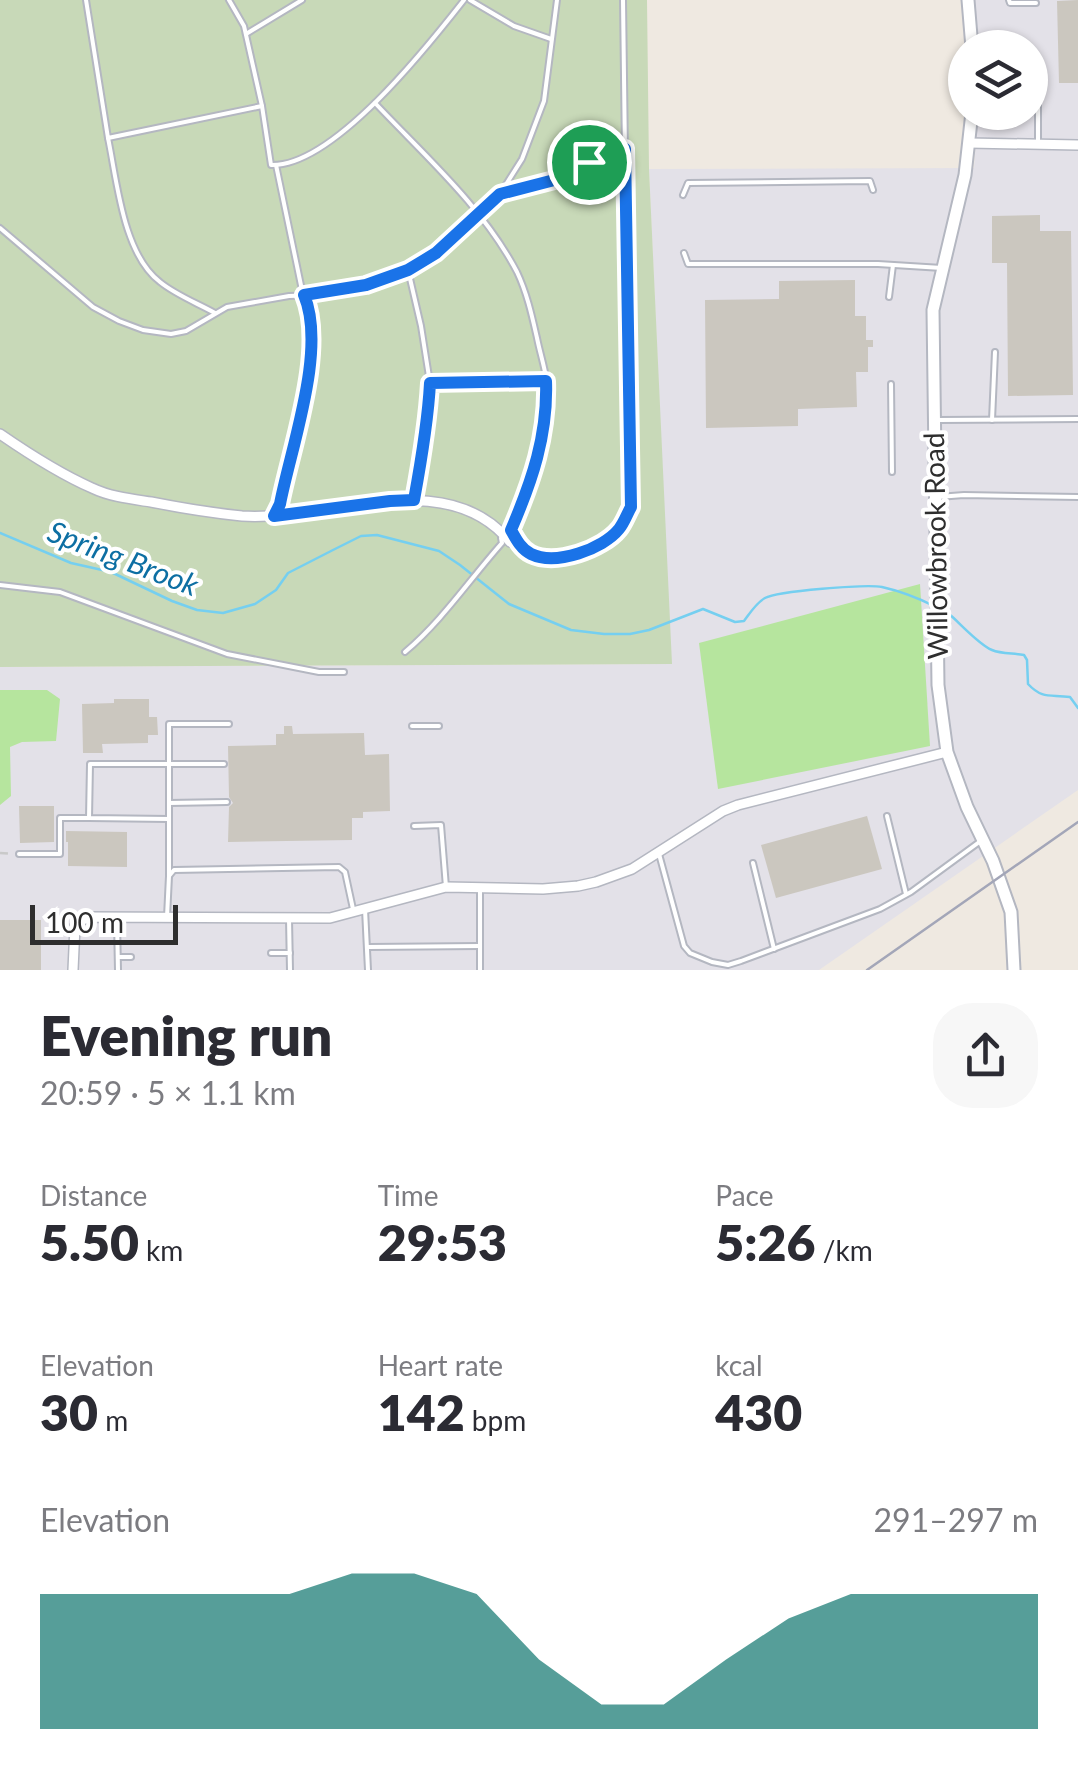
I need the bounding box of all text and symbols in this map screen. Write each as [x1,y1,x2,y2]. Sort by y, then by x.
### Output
map controls [948,30,1048,130]
button: layers [948,30,1048,130]
pin [547,120,632,205]
icon: arrive [562,135,617,190]
street label: Willowbrook Road [916,432,954,660]
water label: Spring Brook [43,512,205,603]
scale bar [30,900,178,944]
text: 100 m [45,905,124,939]
text: Evening run [40,1002,332,1068]
button: share [933,1003,1038,1108]
text: 20:59 · 5 × 1.1 km [40,1073,296,1112]
text: Distance [40,1178,147,1212]
text: Time [378,1178,439,1212]
text: Pace [715,1178,774,1212]
text: 5.50 [40,1212,139,1272]
text: 29:53 [378,1212,507,1272]
text: 5:26 [715,1212,816,1272]
text: km [139,1233,183,1267]
text: /km [816,1233,873,1267]
text: Elevation [40,1348,154,1382]
text: Heart rate [378,1348,503,1382]
text: kcal [715,1348,763,1382]
text: 30 [40,1382,98,1442]
text: 142 [378,1382,465,1442]
text: 430 [715,1382,802,1442]
text: m [98,1403,128,1437]
text: bpm [465,1403,526,1437]
text: Elevation [40,1500,170,1539]
text: 291–297 m [874,1500,1038,1539]

